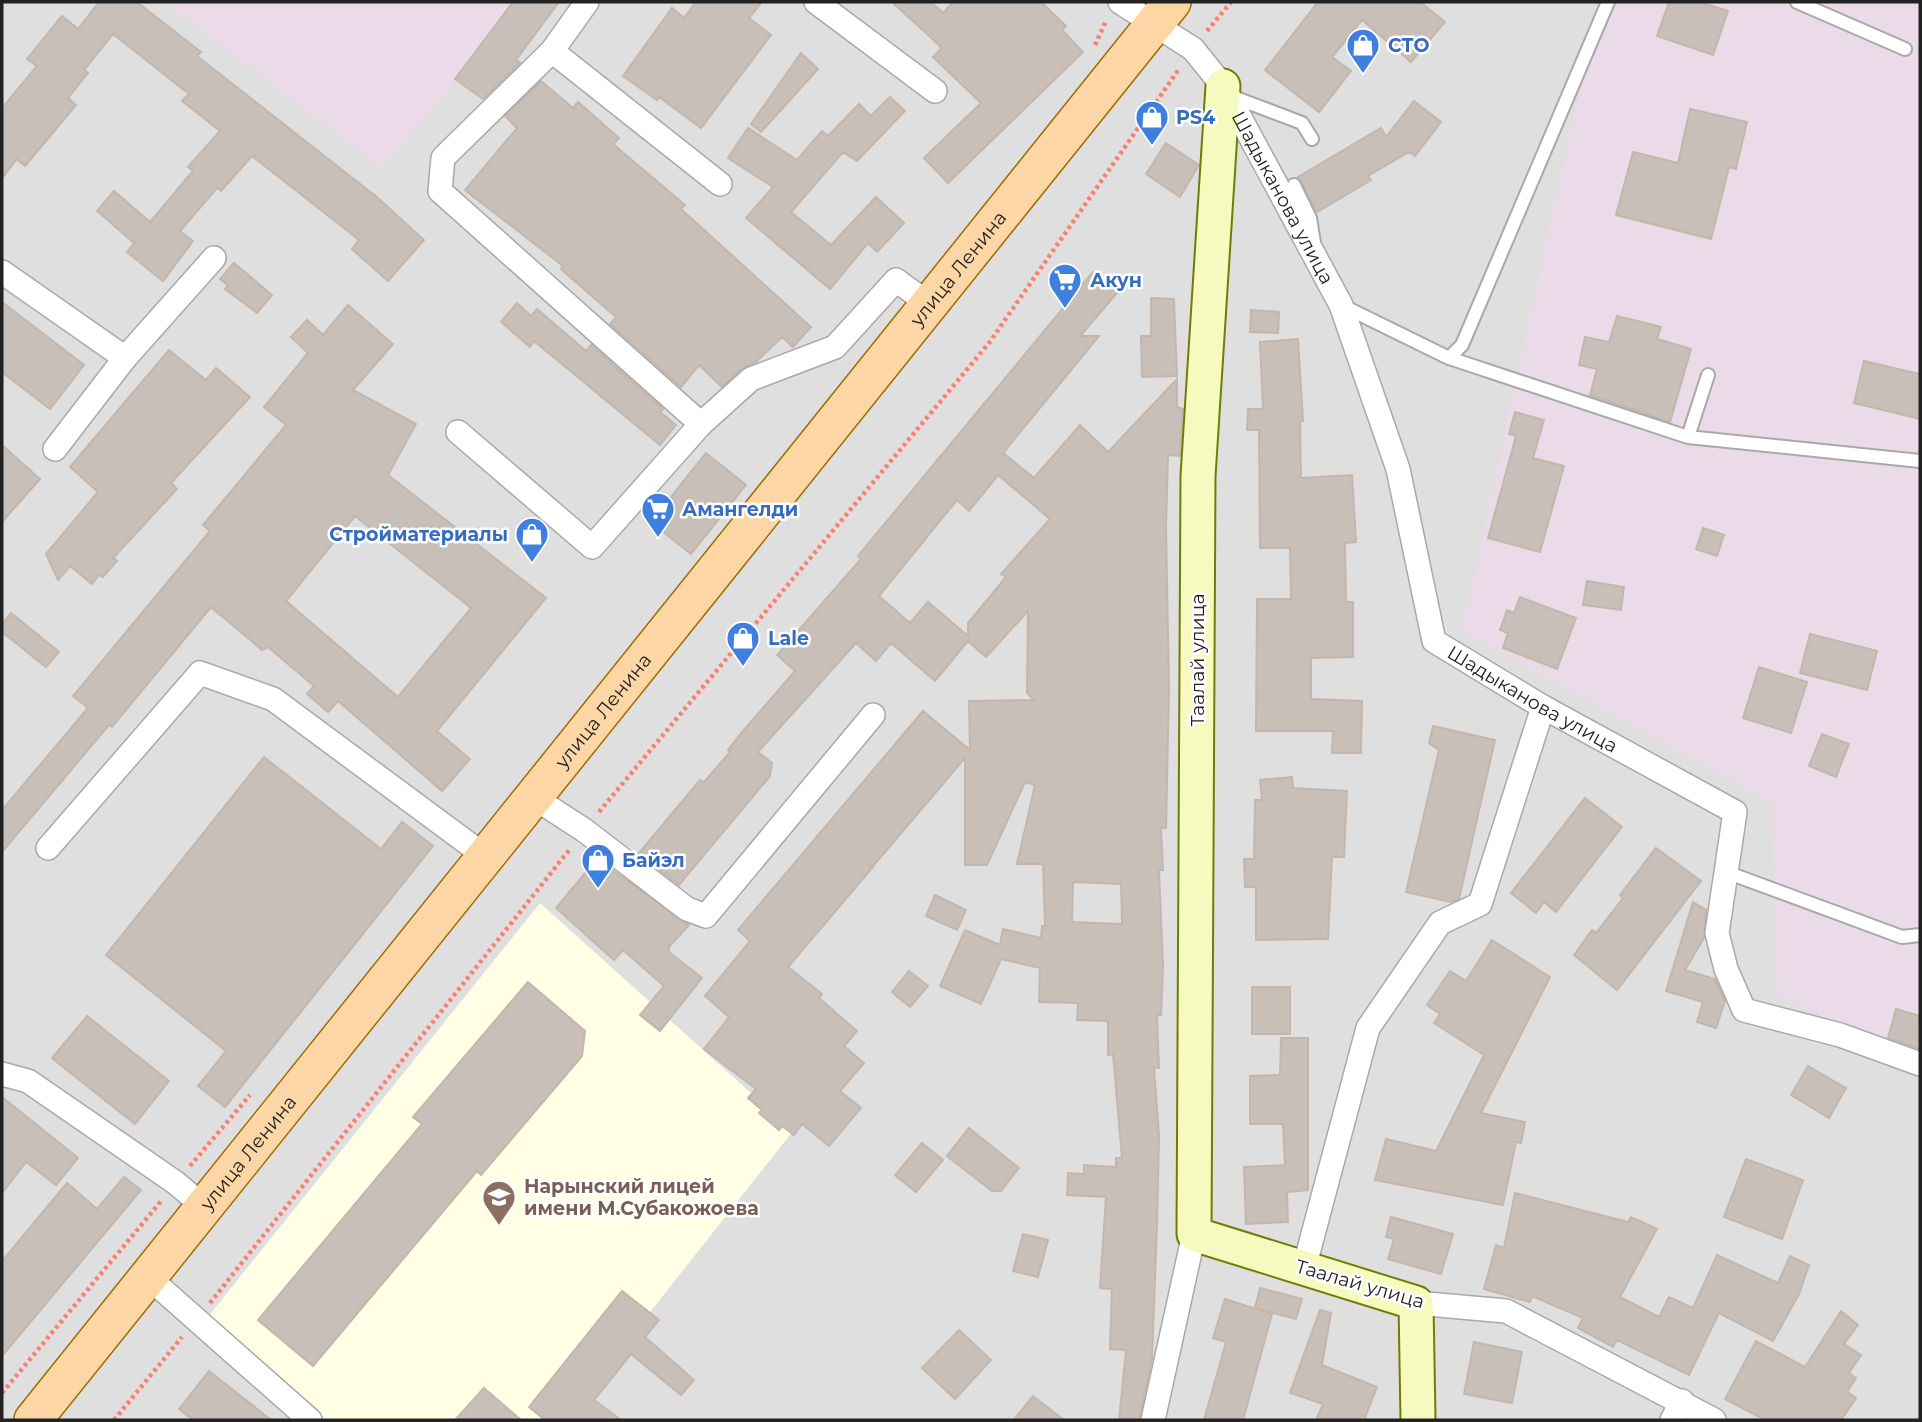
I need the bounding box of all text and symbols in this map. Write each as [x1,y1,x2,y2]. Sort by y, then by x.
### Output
shop icon: СТО [1344,26,1382,75]
place label: СТО [1388,34,1429,57]
shop icon: PS4 [1133,98,1171,147]
place label: PS4 [1176,106,1215,129]
street label: Шадыканова улица [1227,107,1339,288]
street label: улица Ленина [904,206,1011,331]
supermarket icon: Акун [1046,261,1084,310]
place label: Акун [1090,269,1142,292]
supermarket icon: Амангелди [639,490,677,539]
place label: Амангелди [682,498,798,521]
shop icon: Стройматериалы [513,515,551,564]
place label: Стройматериалы [329,523,508,546]
street label: Таалай улица [1186,593,1209,727]
shop icon: Lale [724,619,762,668]
place label: Lale [768,627,809,650]
street label: Шадыканова улица [1443,640,1622,757]
street label: улица Ленина [549,648,656,773]
shop icon: Байэл [579,841,617,890]
place label: Байэл [622,849,685,872]
street label: улица Ленина [194,1090,301,1215]
place label: Нарынский лицей имени М.Субакожоева [524,1175,759,1220]
school or university icon: Нарынский лицей имени М.Субакожоева [480,1178,518,1227]
street label: Таалай улица [1293,1255,1427,1313]

